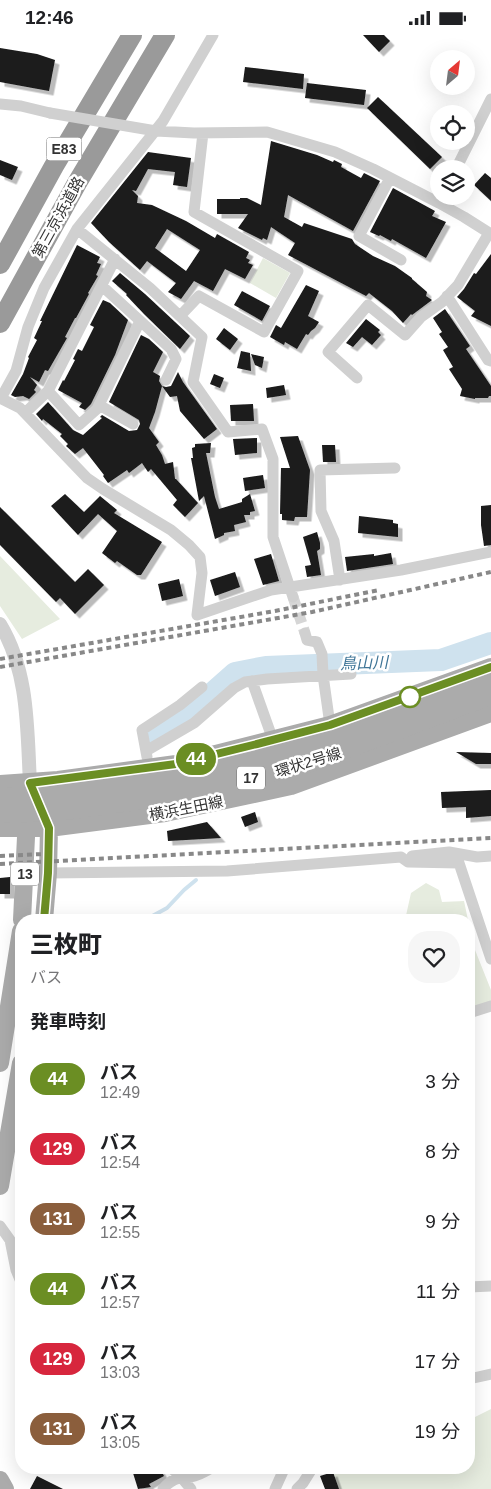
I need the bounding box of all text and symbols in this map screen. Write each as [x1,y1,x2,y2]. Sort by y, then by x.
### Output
text: 12:46 [25,7,74,28]
north arrow [430,50,475,95]
map controls [430,50,475,205]
button: locate [430,105,475,150]
road number: E83 [46,137,82,161]
button: layers [430,160,475,205]
street label: 第三京浜道路 [29,174,87,260]
water label: 鳥山川 [340,654,390,672]
unlabelled marker [399,686,421,708]
line badge: 44 [174,743,218,775]
street label: 環状2号線 [273,744,343,780]
text: 44 [186,749,206,769]
road number: 17 [237,766,265,789]
street label: 横浜生田線 [148,792,224,824]
road number: 13 [11,863,39,886]
text: 三枚町 [30,931,102,958]
button: heart [408,931,460,983]
text: バス [30,969,62,986]
text: 発車時刻 [30,1011,106,1032]
text: バス [100,1062,138,1083]
text: 44 [47,1069,68,1089]
text: 3 分 [425,1071,460,1092]
text: 12:49 [100,1084,140,1101]
text: バス [100,1132,138,1153]
text: 129 [42,1139,73,1159]
text: 8 分 [425,1141,460,1162]
text: 12:54 [100,1154,140,1171]
text: バス [100,1202,138,1223]
text: 131 [42,1209,73,1229]
text: 9 分 [425,1211,460,1232]
text: 12:55 [100,1224,140,1241]
text: バス [100,1272,138,1293]
text: 44 [47,1279,68,1299]
text: 11 分 [416,1281,460,1302]
text: 12:57 [100,1294,140,1311]
text: バス [100,1342,138,1363]
text: 129 [42,1349,73,1369]
text: 17 分 [415,1351,460,1372]
text: 13:03 [100,1364,140,1381]
text: バス [100,1412,138,1433]
text: 131 [42,1419,73,1439]
text: 19 分 [415,1421,460,1442]
text: 13:05 [100,1434,140,1451]

